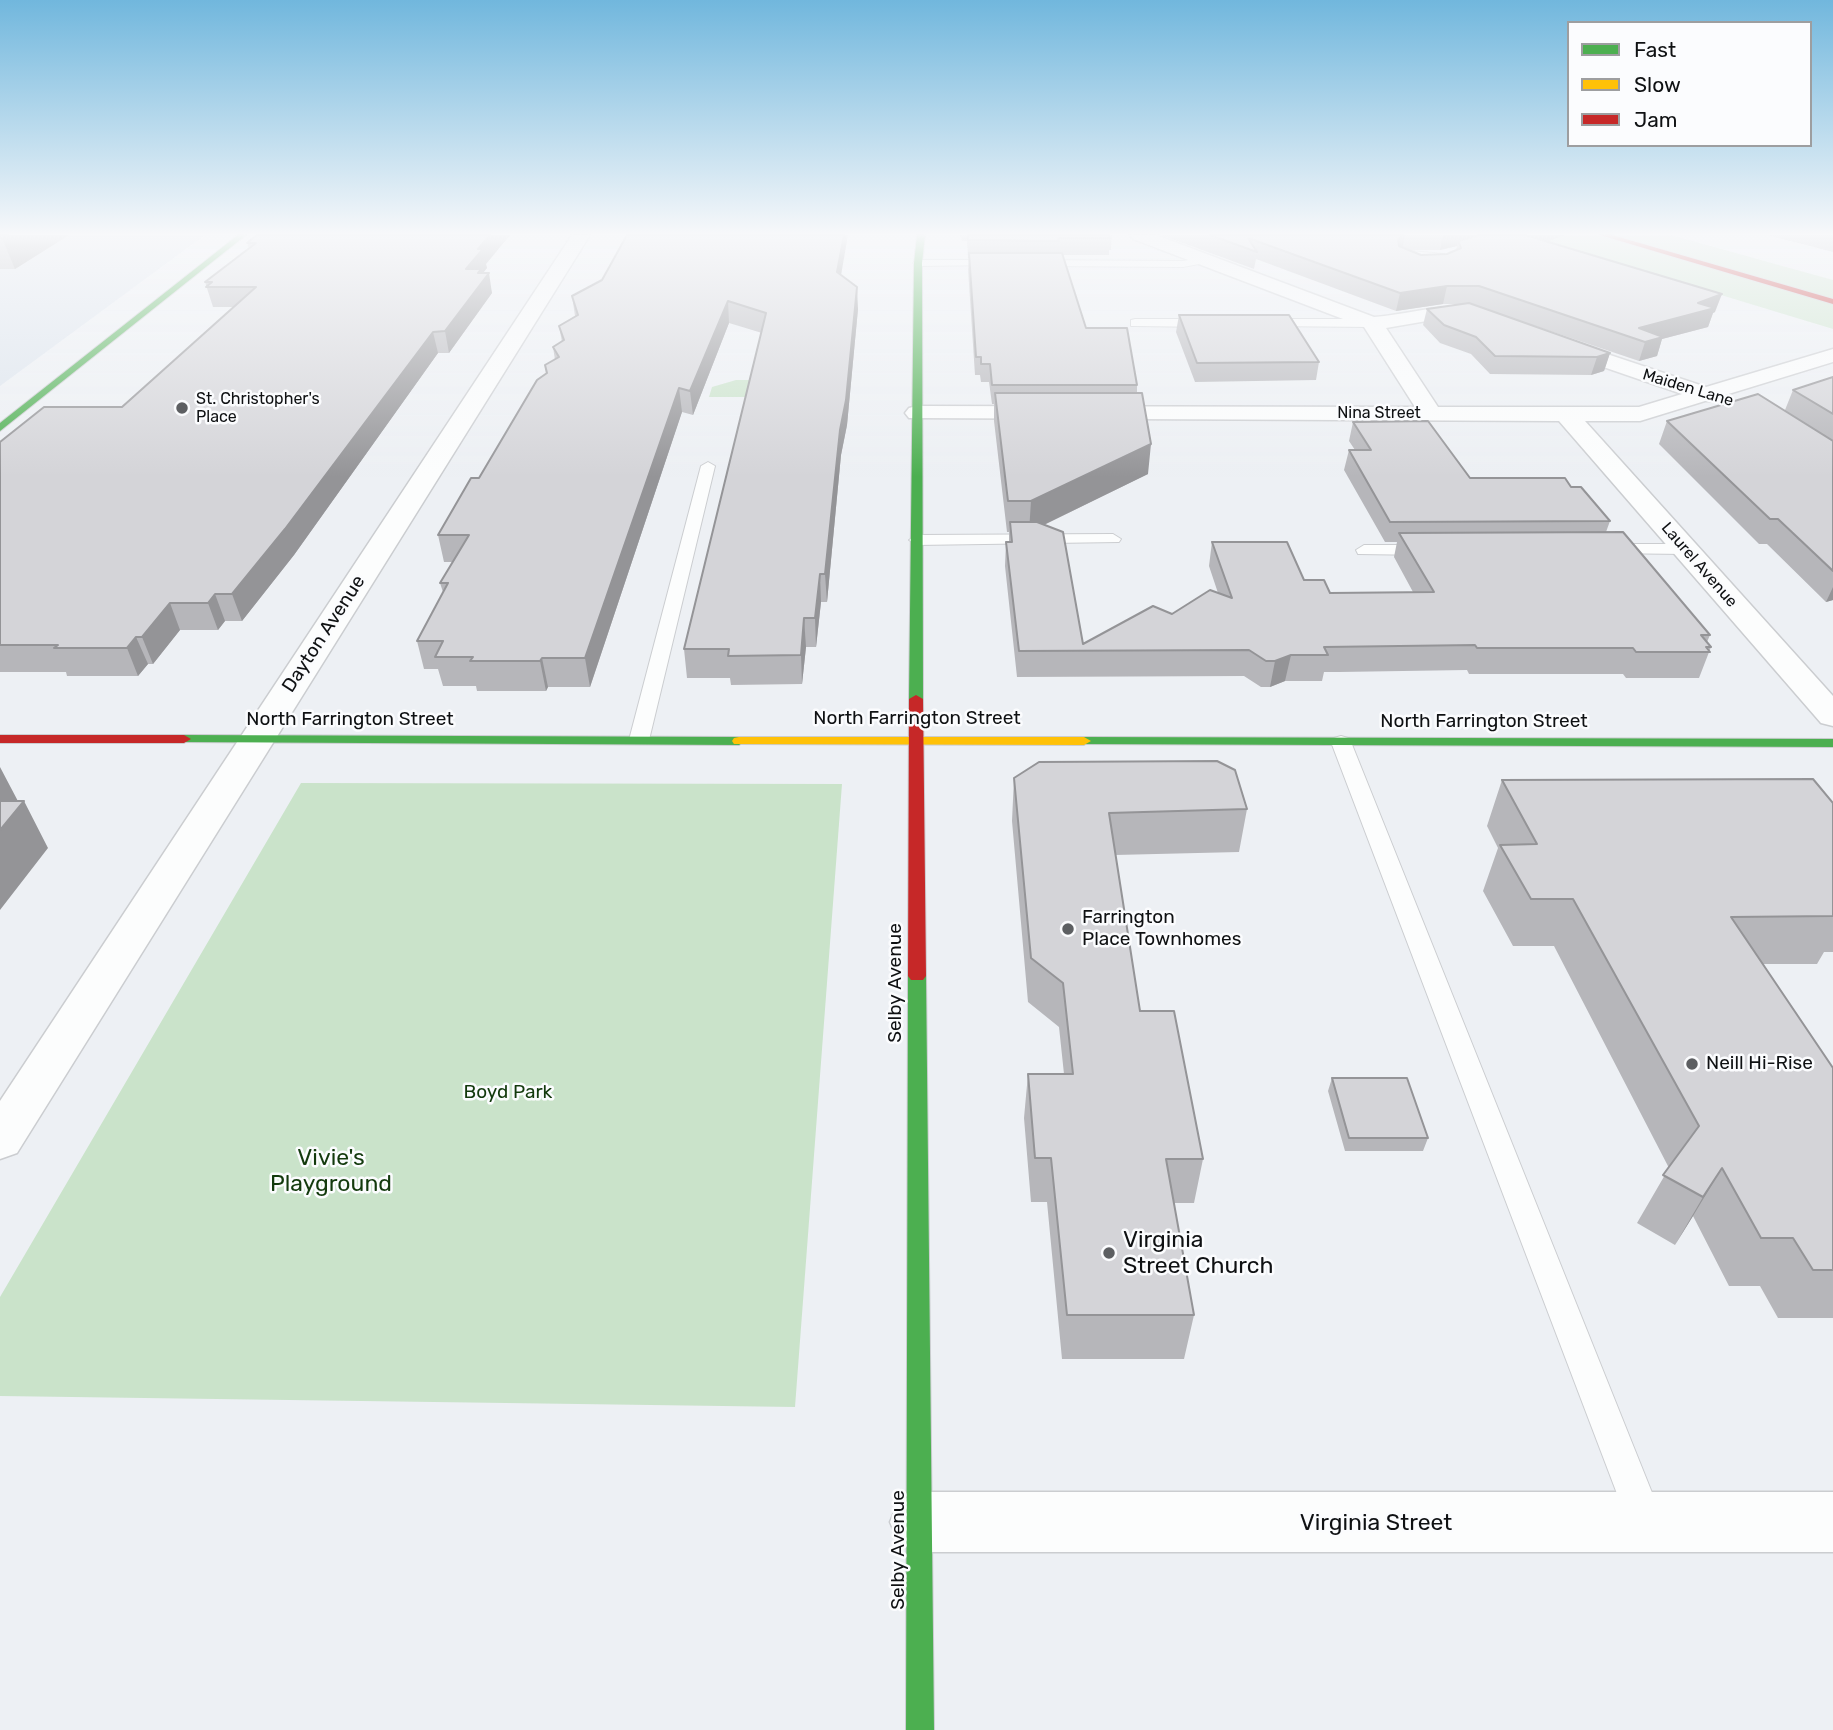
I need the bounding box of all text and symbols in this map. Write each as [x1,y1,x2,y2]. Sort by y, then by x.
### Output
legend [1567,21,1812,147]
text: Fast [1634,37,1676,62]
text: Slow [1634,72,1681,97]
text: Jam [1634,107,1678,132]
street label: Maiden Lane [1640,365,1736,411]
place label: St. Christopher's Place [196,389,320,427]
marker: St. Christopher's Place [174,400,190,416]
street label: Nina Street [1337,403,1421,423]
street label: Laurel Avenue [1657,519,1741,611]
street label: Dayton Avenue [278,571,370,697]
street label: North Farrington Street [813,708,1021,730]
street label: North Farrington Street [246,709,454,731]
street label: North Farrington Street [1380,711,1588,733]
place label: Farrington Place Townhomes [1082,907,1241,951]
marker: Farrington Place Townhomes [1060,921,1076,937]
street label: Selby Avenue [885,923,907,1043]
place label: Neill Hi-Rise [1706,1053,1813,1075]
marker: Neill Hi-Rise [1684,1056,1700,1072]
park label: Boyd Park [464,1082,552,1104]
park label: Vivie's Playground [270,1144,392,1198]
place label: Virginia Street Church [1123,1226,1274,1280]
marker: Virginia Street Church [1101,1245,1117,1261]
street label: Selby Avenue [888,1490,910,1610]
street label: Virginia Street [1300,1509,1452,1537]

